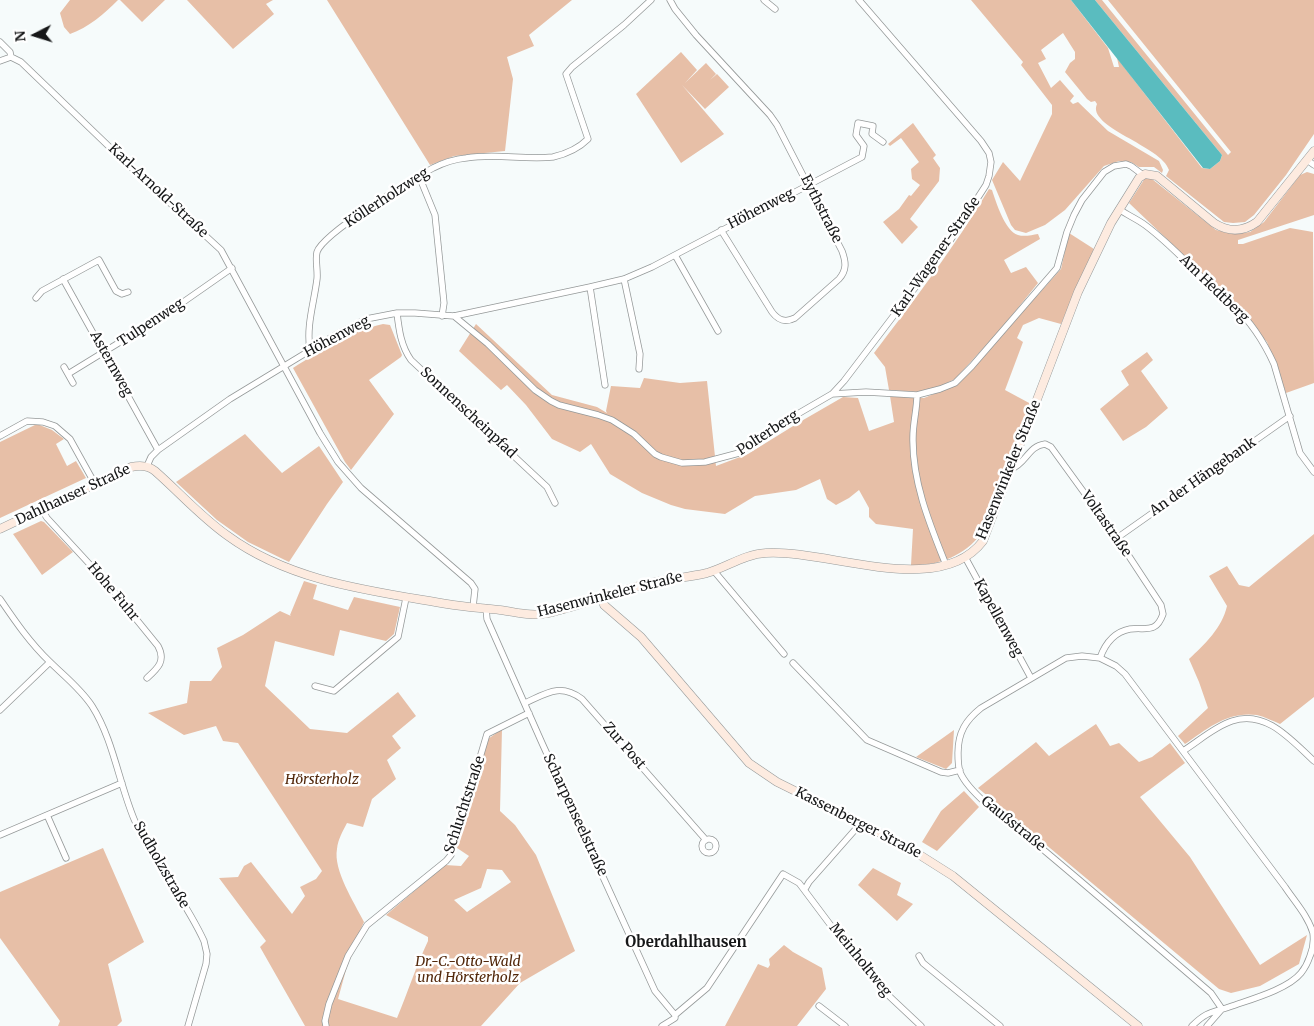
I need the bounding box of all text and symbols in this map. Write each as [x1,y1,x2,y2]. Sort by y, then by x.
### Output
north arrow [10,10,60,60]
text: N [11,30,30,43]
street label: Karl-Arnold-Straße [105,141,211,241]
street label: Köllerholzweg [342,165,432,231]
street label: Eythstraße [797,172,845,246]
street label: Höhenweg [725,185,797,233]
street label: Karl-Wagener-Straße [888,194,984,320]
street label: Am Hedtberg [1176,252,1252,326]
street label: Tulpenweg [115,295,187,351]
street label: Höhenweg [301,313,373,361]
street label: Asternweg [86,328,136,400]
street label: Sonnenscheinpfad [416,364,520,462]
street label: Hasenwinkeler Straße [973,398,1045,542]
street label: Polterberg [734,407,802,459]
street label: An der Hängebank [1147,434,1259,520]
street label: Dahlhauser Straße [13,461,133,529]
street label: Voltastraße [1077,488,1135,560]
street label: Hohe Fuhr [84,559,142,625]
street label: Hasenwinkeler Straße [536,569,684,621]
street label: Kapellenweg [970,576,1026,660]
street label: Zur Post [599,719,649,773]
street label: Scharpenseelstraße [539,751,611,879]
street label: Schluchtstraße [441,754,489,856]
park label: Hörsterholz [285,772,359,788]
street label: Kassenberger Straße [792,784,924,862]
street label: Gaußstraße [978,793,1048,855]
street label: Sudholzstraße [129,819,193,911]
street label: Meinholtweg [825,920,895,1000]
district label: Oberdahlhausen [625,934,747,952]
park label: Dr.-C.-Otto-Wald und Hörsterholz [415,954,521,986]

